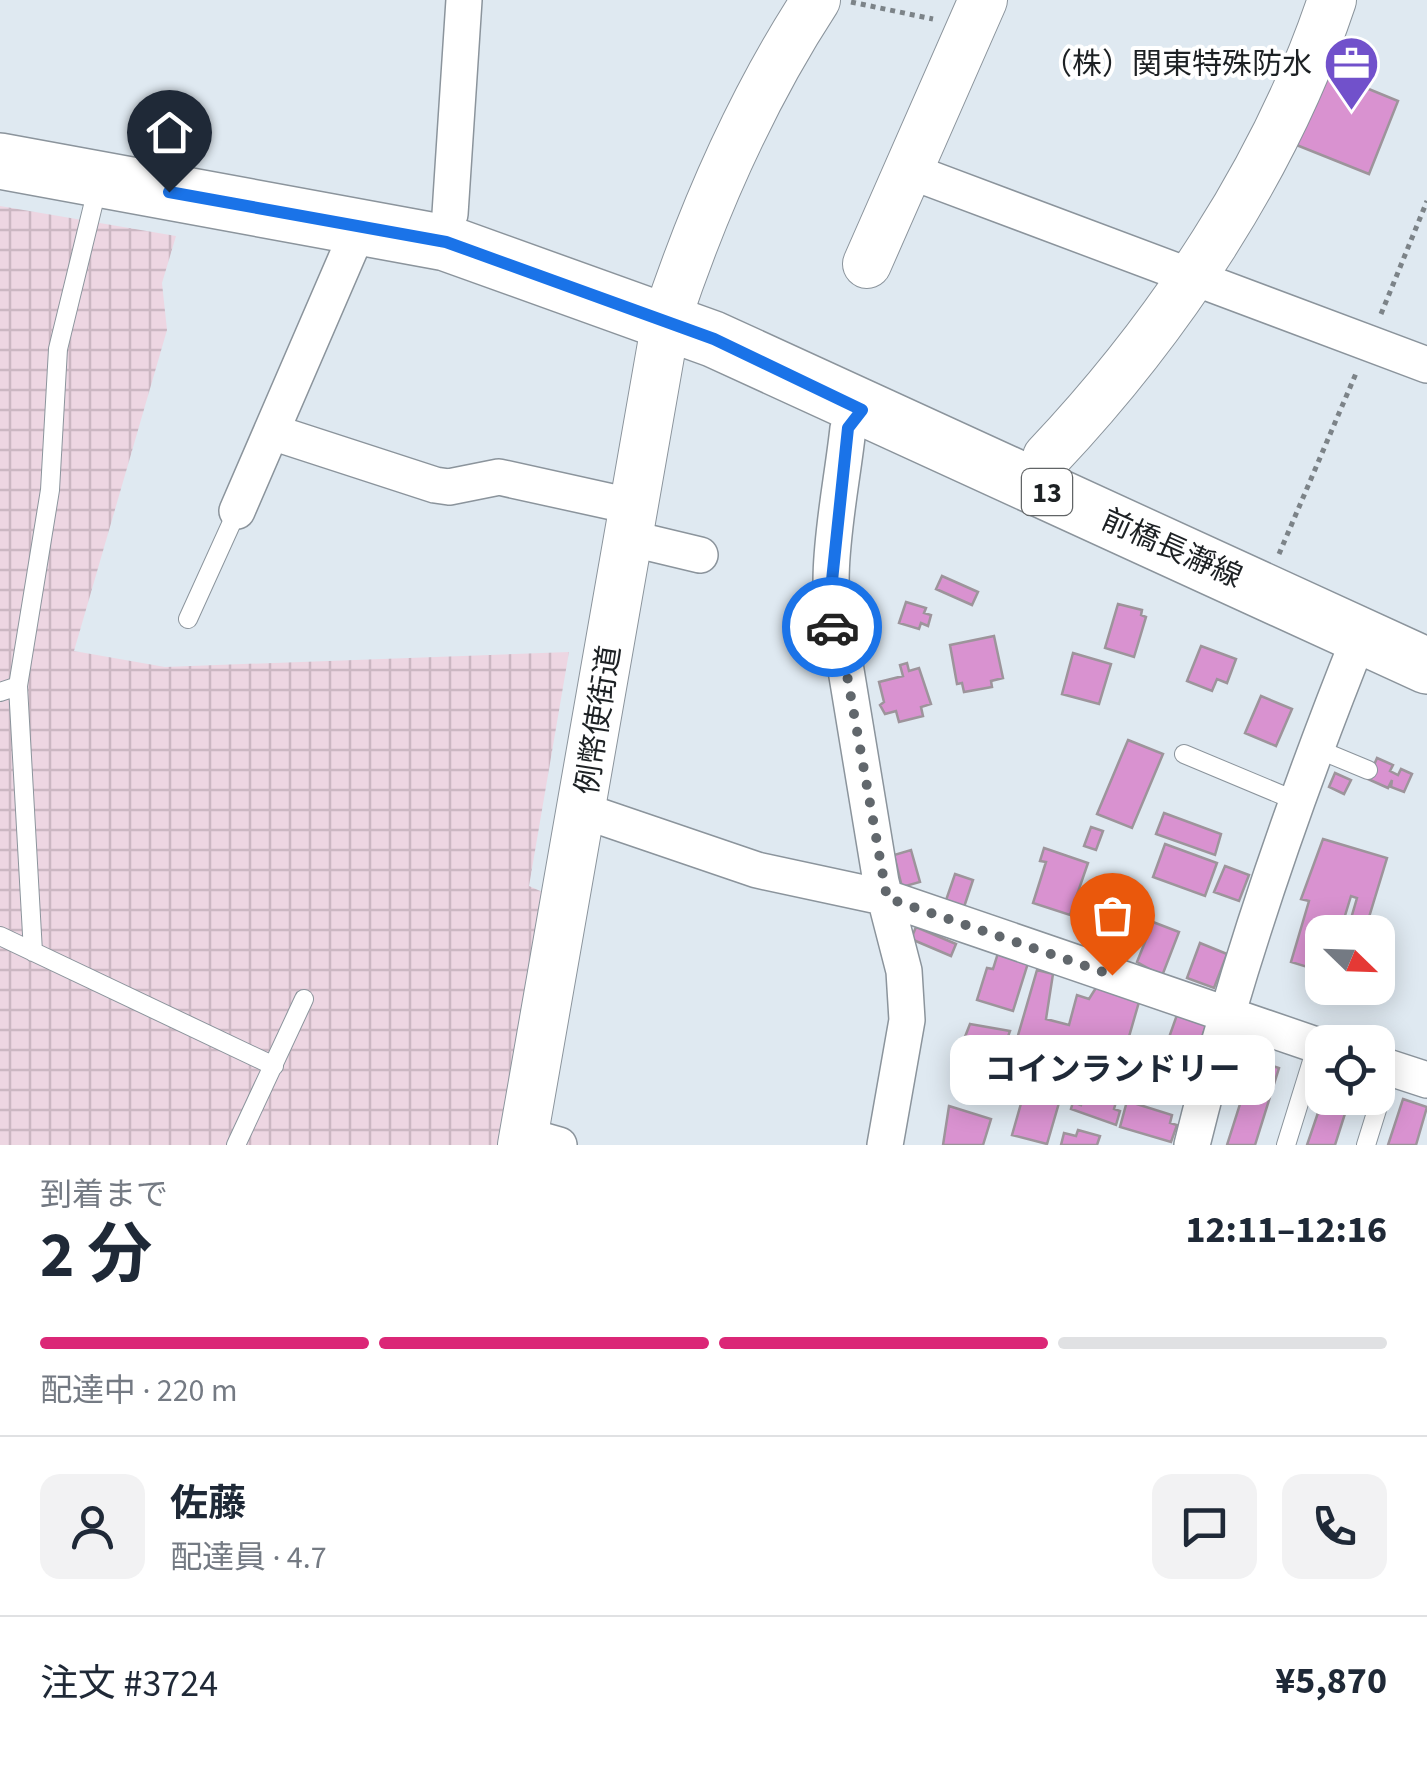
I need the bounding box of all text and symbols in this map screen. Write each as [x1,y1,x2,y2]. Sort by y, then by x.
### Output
office icon: （株）関東特殊防水 [1321,34,1381,113]
place label: （株）関東特殊防水 [1042,43,1312,86]
pin [127,90,212,193]
icon: home [142,105,197,160]
road number: 13 [1022,469,1072,515]
street label: 前橋長瀞線 [1095,498,1249,599]
courier [782,577,882,677]
icon: car [805,600,860,655]
street label: 例幣使街道 [566,643,631,798]
pin [1070,873,1155,976]
icon: bag [1085,888,1140,943]
north arrow [1305,915,1395,1005]
map controls [1305,915,1395,1115]
button: locate [1305,1025,1395,1115]
callout: コインランドリー [950,1035,1274,1105]
text: コインランドリー [984,1047,1241,1093]
text: 到着まで [40,1172,168,1218]
text: 12:11–12:16 [1185,1203,1387,1257]
text: 2 分 [40,1209,152,1302]
text: 配達中 · 220 m [40,1368,237,1414]
button: person [40,1474,145,1579]
button: chat [1152,1474,1257,1579]
button: phone [1282,1474,1387,1579]
text: 佐藤 [170,1477,246,1531]
text: 配達員 · 4.7 [170,1535,327,1581]
text: ¥5,870 [1275,1654,1387,1708]
text: 注文 #3724 [40,1657,218,1711]

